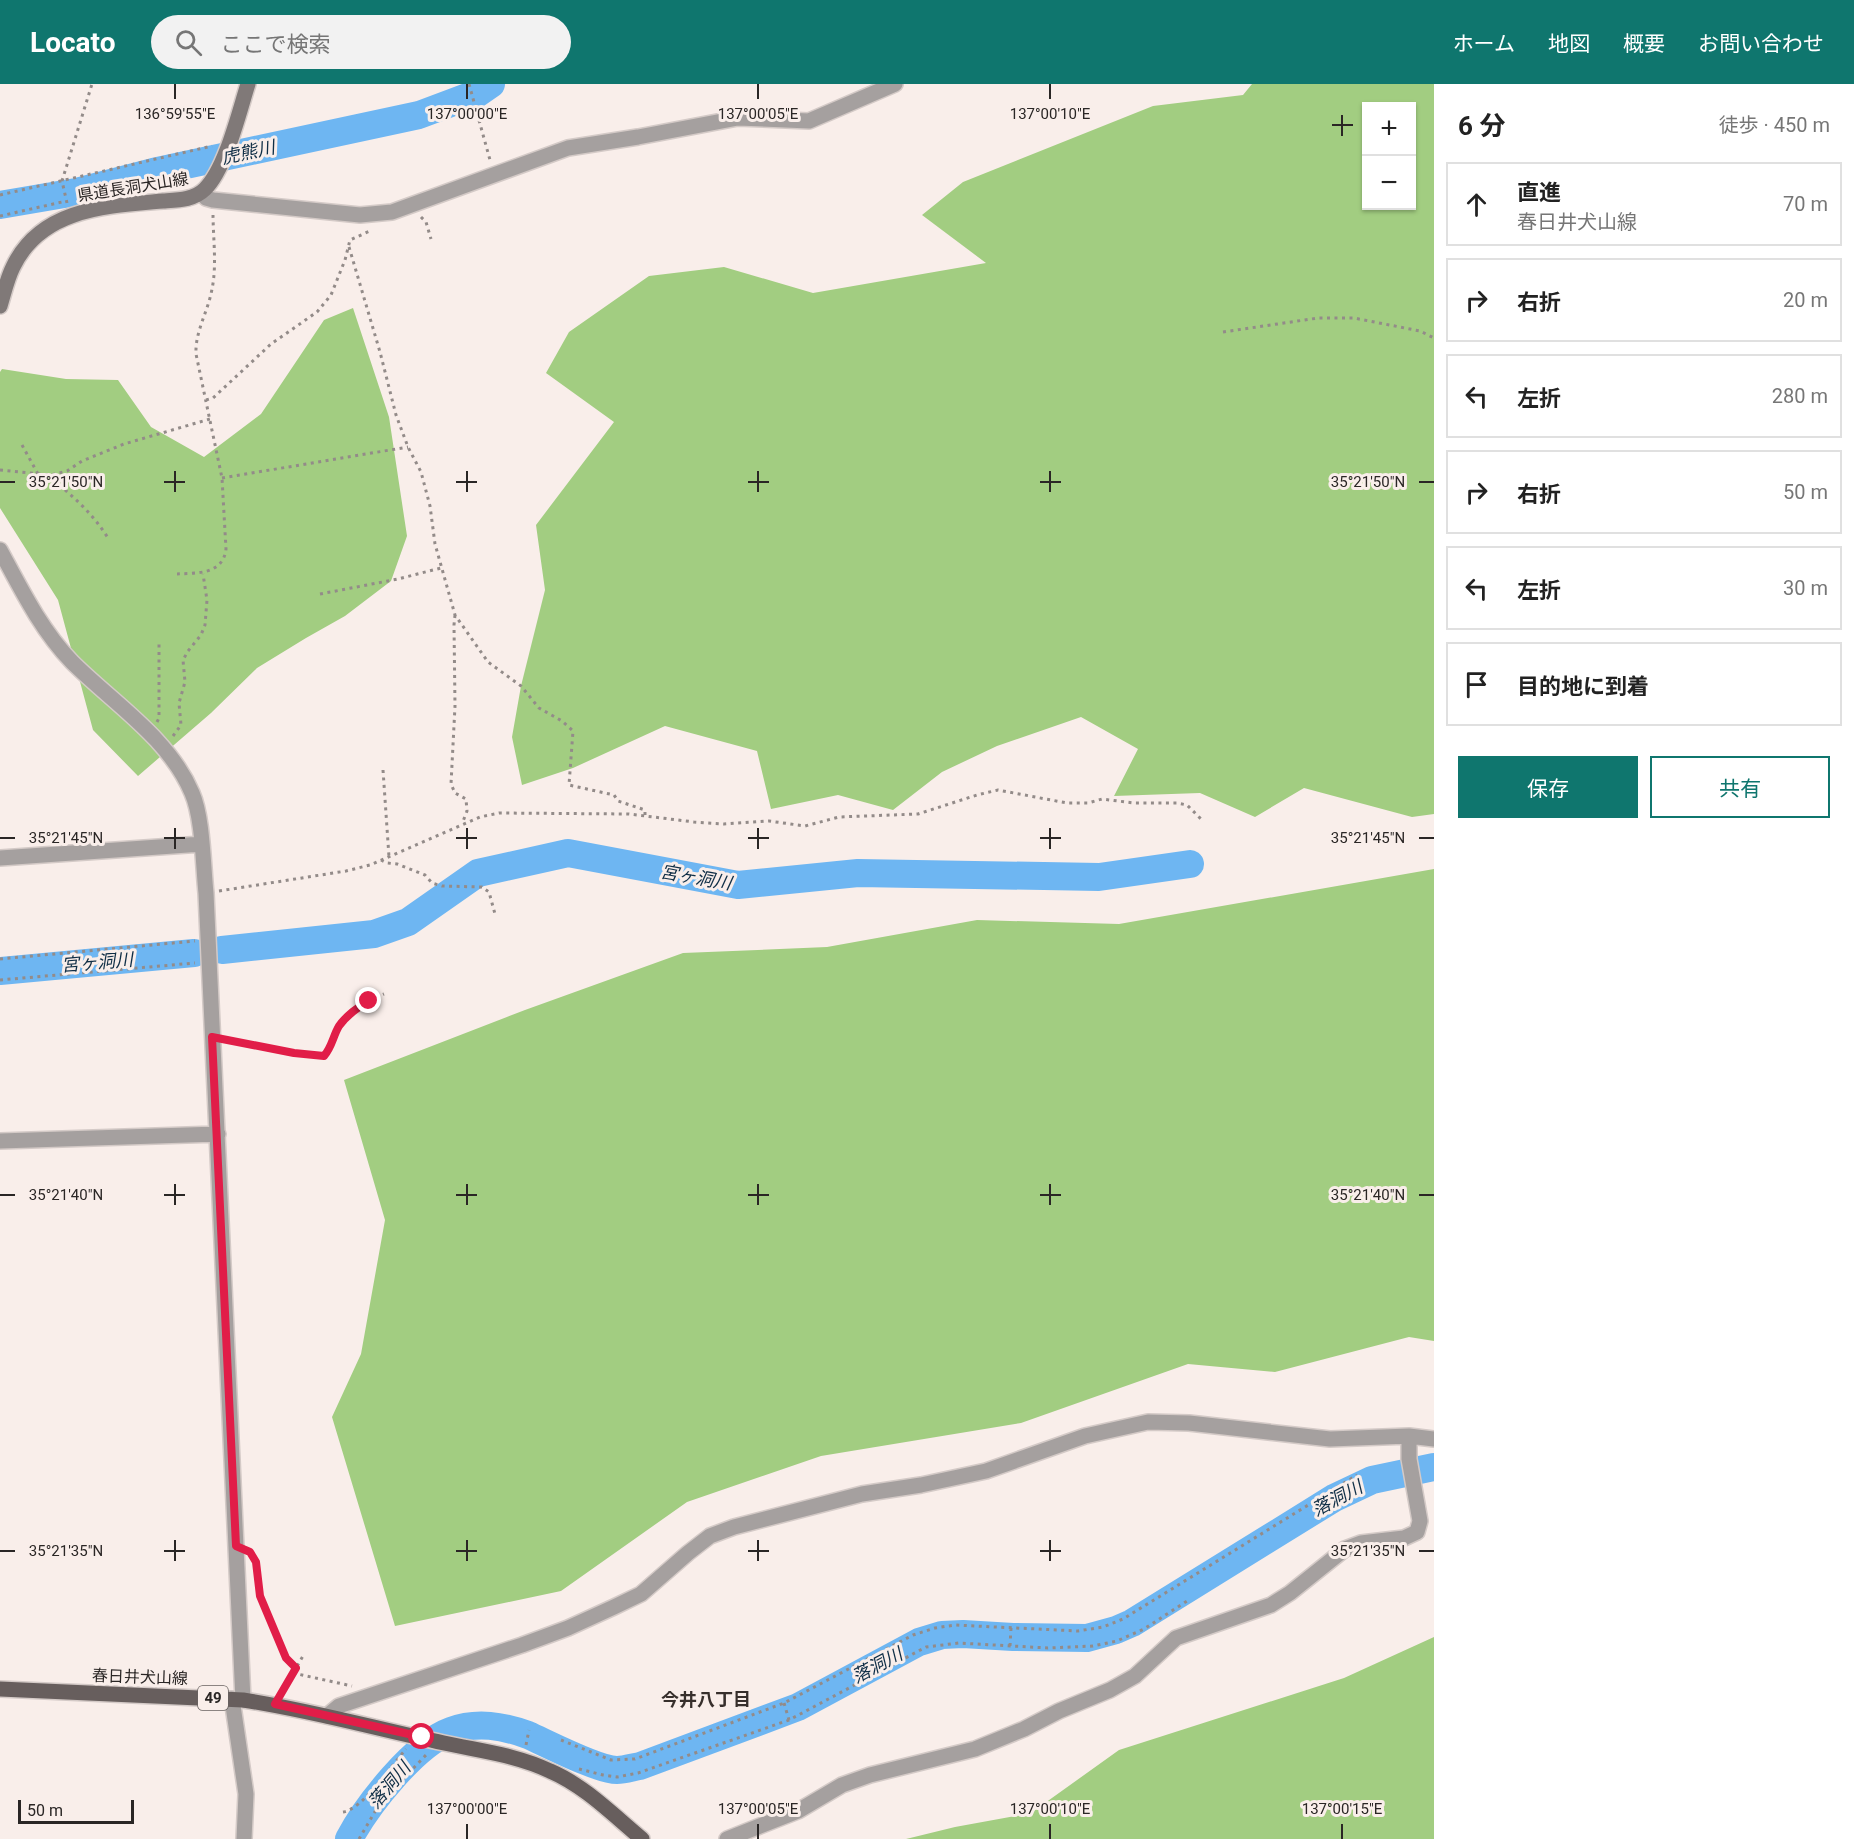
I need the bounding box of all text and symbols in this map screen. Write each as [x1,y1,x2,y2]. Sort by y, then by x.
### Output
search box [151,15,571,69]
text: Locato [30,26,115,59]
icon: search [172,26,205,59]
text: ここで検索 [220,32,330,57]
text: ホーム [1453,32,1515,56]
text: 地図 [1548,32,1590,56]
text: 概要 [1623,32,1665,56]
text: お問い合わせ [1698,32,1824,56]
map controls [1362,102,1416,210]
button: + [1362,102,1416,156]
text: 136°59'55"E [135,105,216,123]
text: 137°00'00"E [427,105,508,123]
text: 137°00'05"E [718,105,799,123]
text: 137°00'10"E [1010,105,1091,123]
text: 6 分 [1458,111,1505,141]
text: 徒歩 · 450 m [1719,113,1830,137]
water label: 虎熊川 [219,136,279,168]
button: − [1362,156,1416,210]
street label: 県道長洞犬山線 [76,169,190,205]
text: 直進 [1517,180,1561,205]
icon: ahead [1460,188,1493,221]
text: 70 m [1783,192,1828,216]
text: 春日井犬山線 [1517,210,1637,234]
icon: right [1460,284,1493,317]
text: 20 m [1783,288,1828,312]
text: 右折 [1517,290,1561,315]
icon: left [1460,380,1493,413]
text: 280 m [1772,384,1828,408]
text: 左折 [1517,386,1561,411]
text: 35°21'50"N [29,473,103,491]
text: 35°21'50"N [1331,473,1405,491]
icon: right [1460,476,1493,509]
text: 50 m [1783,480,1828,504]
text: 右折 [1517,482,1561,507]
icon: left [1460,572,1493,605]
text: 30 m [1783,576,1828,600]
text: 左折 [1517,578,1561,603]
icon: arrive [1460,668,1493,701]
text: 目的地に到着 [1517,674,1649,699]
button: 保存 [1458,756,1638,818]
button: 共有 [1650,756,1830,818]
text: 35°21'45"N [29,829,103,847]
text: 35°21'45"N [1331,829,1405,847]
water label: 宮ヶ洞川 [659,860,735,894]
water label: 宮ヶ洞川 [60,948,136,976]
route end [355,987,381,1013]
text: 35°21'40"N [29,1186,103,1204]
text: 35°21'40"N [1331,1186,1405,1204]
water label: 落洞川 [1308,1475,1368,1520]
text: 35°21'35"N [29,1542,103,1560]
text: 35°21'35"N [1331,1542,1405,1560]
water label: 落洞川 [848,1642,908,1687]
street label: 春日井犬山線 [92,1666,188,1688]
road number: 49 [198,1686,228,1710]
district label: 今井八丁目 [661,1689,751,1710]
route start [408,1723,434,1749]
water label: 落洞川 [364,1756,416,1812]
scale bar [18,1797,134,1824]
text: 137°00'00"E [427,1800,508,1818]
text: 137°00'05"E [718,1800,799,1818]
text: 137°00'10"E [1010,1800,1091,1818]
text: 137°00'15"E [1302,1800,1383,1818]
text: 50 m [27,1801,63,1820]

